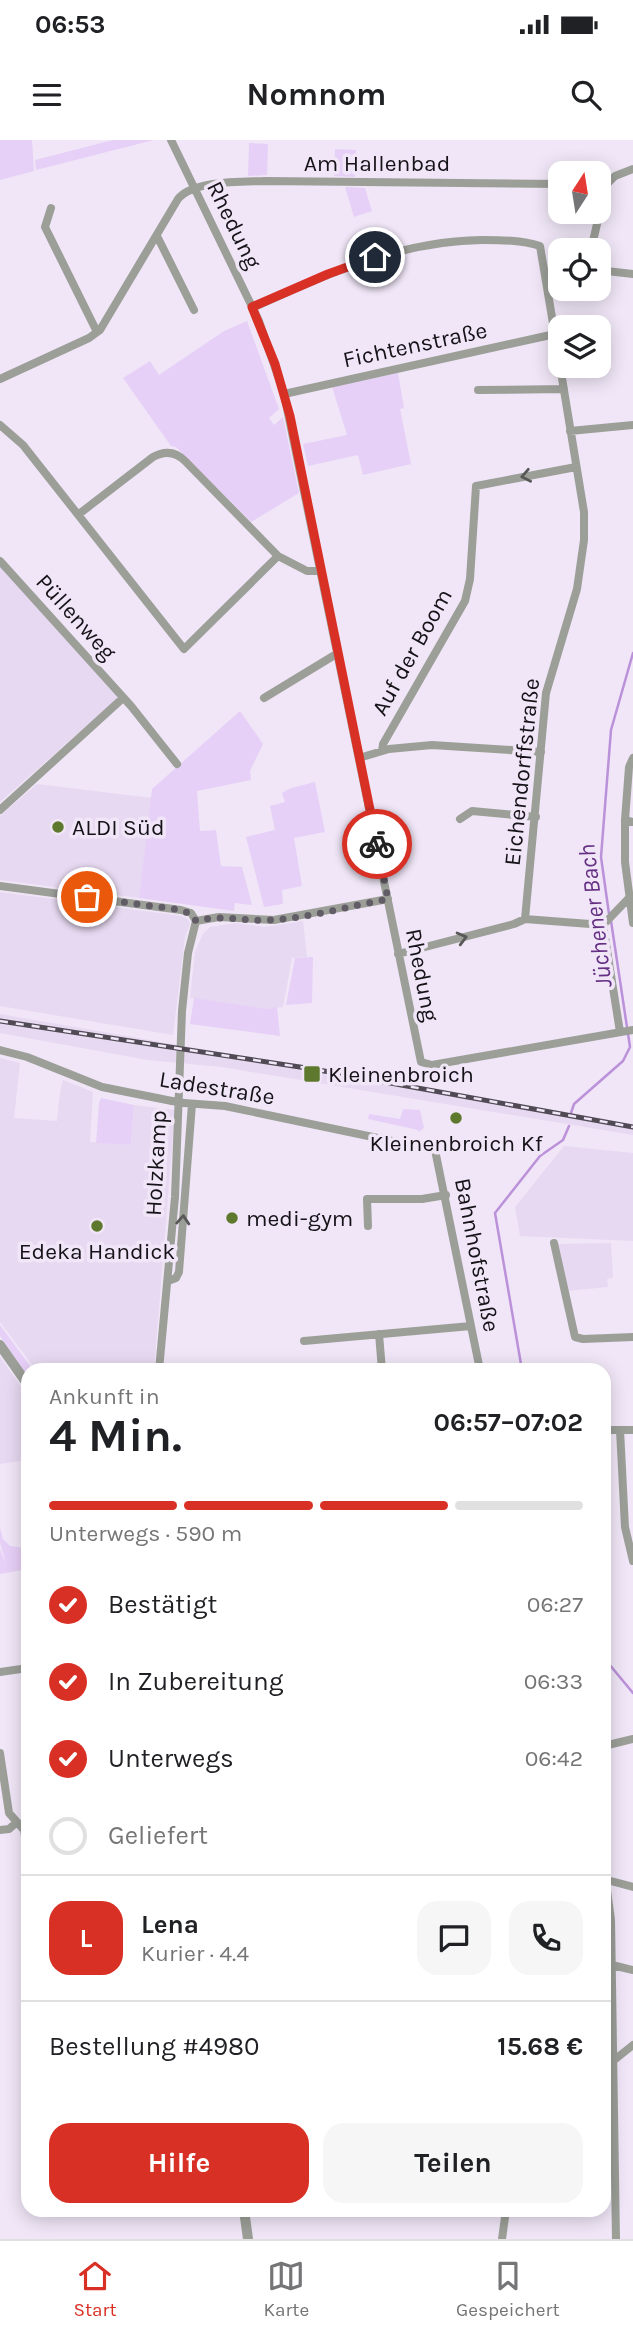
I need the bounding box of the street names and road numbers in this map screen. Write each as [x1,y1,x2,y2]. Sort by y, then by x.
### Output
street label: Am Hallenbad [304,150,450,177]
street label: Rhedung [201,177,267,273]
street label: Fichtenstraße [340,317,490,373]
street label: Püllenweg [30,568,122,666]
street label: Auf der Boom [366,584,458,720]
street label: Eichendorffstraße [499,677,545,867]
street label: Rhedung [400,926,444,1024]
street label: Ladestraße [157,1066,277,1110]
street label: Holzkamp [140,1109,172,1217]
street label: Bahnhofstraße [449,1176,505,1334]

